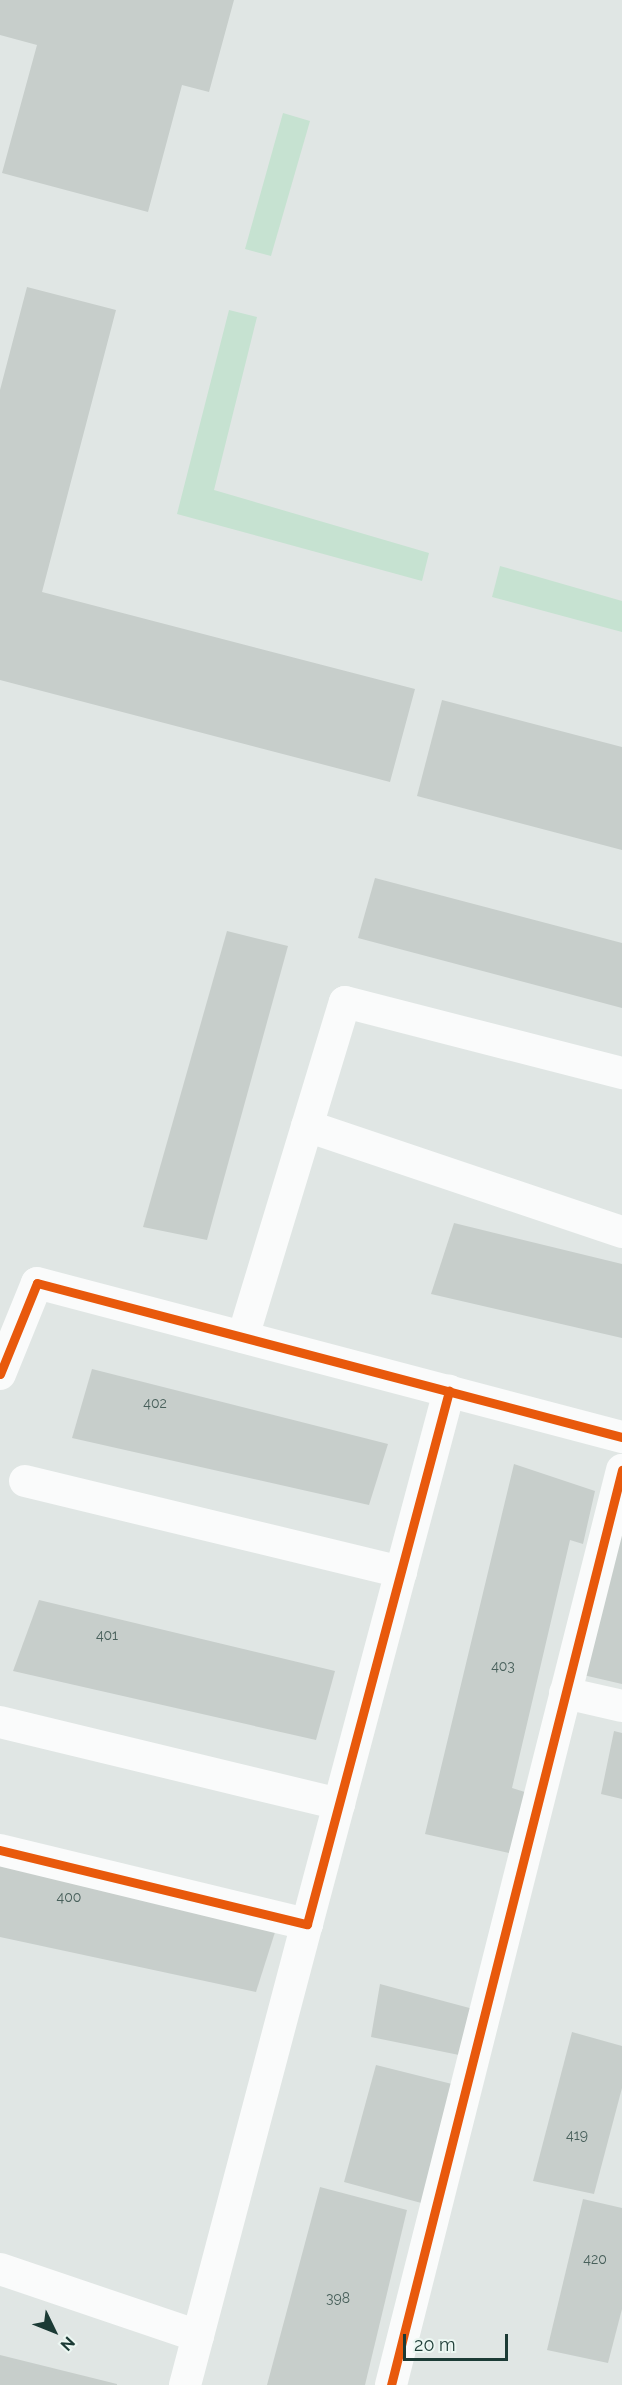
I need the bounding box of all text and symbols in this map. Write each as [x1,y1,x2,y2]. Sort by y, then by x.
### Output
house number: 402 [143,1395,167,1411]
house number: 401 [96,1627,118,1643]
house number: 403 [491,1658,515,1674]
house number: 400 [57,1889,81,1905]
house number: 419 [566,2127,588,2143]
house number: 420 [583,2251,607,2267]
house number: 398 [326,2290,350,2306]
north arrow [24,2301,84,2361]
scale bar [406,2322,511,2360]
text: N [56,2333,79,2355]
text: 20 m [414,2334,456,2355]

